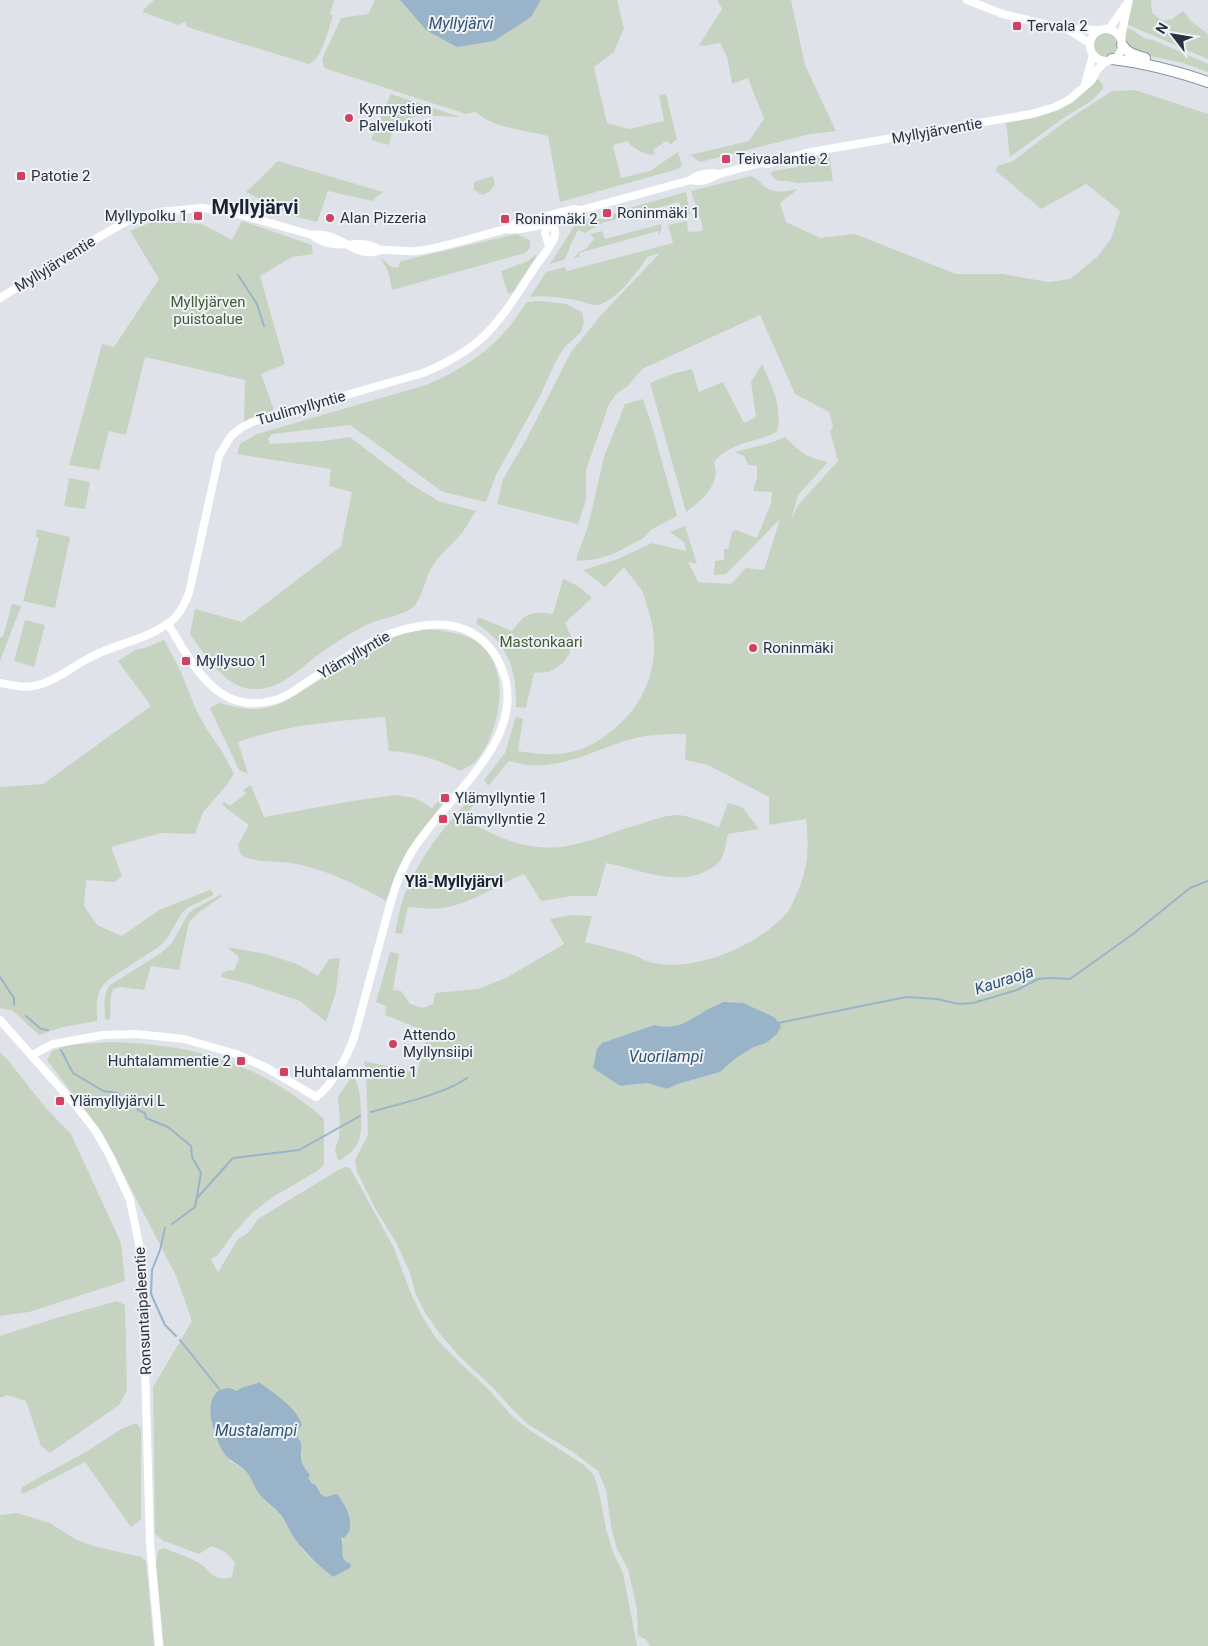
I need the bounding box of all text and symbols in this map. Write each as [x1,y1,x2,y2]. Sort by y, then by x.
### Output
north arrow [1148,10,1198,60]
water label: Myllyjärvi [429,14,494,33]
place label: Tervala 2 [1027,17,1088,35]
marker: Tervala 2 [1011,20,1023,32]
text: N [1152,20,1171,37]
place label: Kynnystien Palvelukoti [359,100,432,135]
marker: Kynnystien Palvelukoti [343,112,355,124]
street label: Myllyjärventie [890,114,984,148]
place label: Teivaalantie 2 [736,150,828,168]
marker: Teivaalantie 2 [720,153,732,165]
place label: Patotie 2 [31,167,91,185]
marker: Patotie 2 [15,170,27,182]
district label: Myllyjärvi [211,195,299,219]
place label: Roninmäki 1 [617,204,700,222]
place label: Myllypolku 1 [105,207,188,225]
marker: Roninmäki 1 [601,207,613,219]
place label: Alan Pizzeria [340,209,426,227]
marker: Myllypolku 1 [192,210,204,222]
place label: Roninmäki 2 [515,210,598,228]
marker: Alan Pizzeria [324,212,336,224]
marker: Roninmäki 2 [499,213,511,225]
street label: Myllyjärventie [11,232,99,296]
park label: Myllyjärven puistoalue [171,293,245,328]
street label: Tuulimyllyntie [255,387,348,429]
street label: Ylämyllyntie [315,627,393,683]
park label: Mastonkaari [499,633,583,651]
place label: Roninmäki [763,639,834,657]
marker: Roninmäki [747,642,759,654]
place label: Myllysuo 1 [196,652,267,670]
marker: Myllysuo 1 [180,655,192,667]
place label: Ylämyllyntie 1 [455,789,547,807]
marker: Ylämyllyntie 1 [439,792,451,804]
place label: Ylämyllyntie 2 [453,810,545,828]
marker: Ylämyllyntie 2 [437,813,449,825]
district label: Ylä-Myllyjärvi [405,872,503,891]
water label: Kauraoja [972,962,1036,998]
place label: Attendo Myllynsiipi [403,1026,473,1061]
marker: Attendo Myllynsiipi [387,1038,399,1050]
water label: Vuorilampi [629,1047,703,1066]
place label: Huhtalammentie 2 [108,1052,231,1070]
marker: Huhtalammentie 2 [235,1055,247,1067]
place label: Huhtalammentie 1 [294,1063,417,1081]
marker: Huhtalammentie 1 [278,1066,290,1078]
place label: Ylämyllyjärvi L [70,1092,165,1110]
marker: Ylämyllyjärvi L [54,1095,66,1107]
street label: Ronsuntaipaleentie [131,1247,155,1375]
water label: Mustalampi [215,1421,297,1440]

